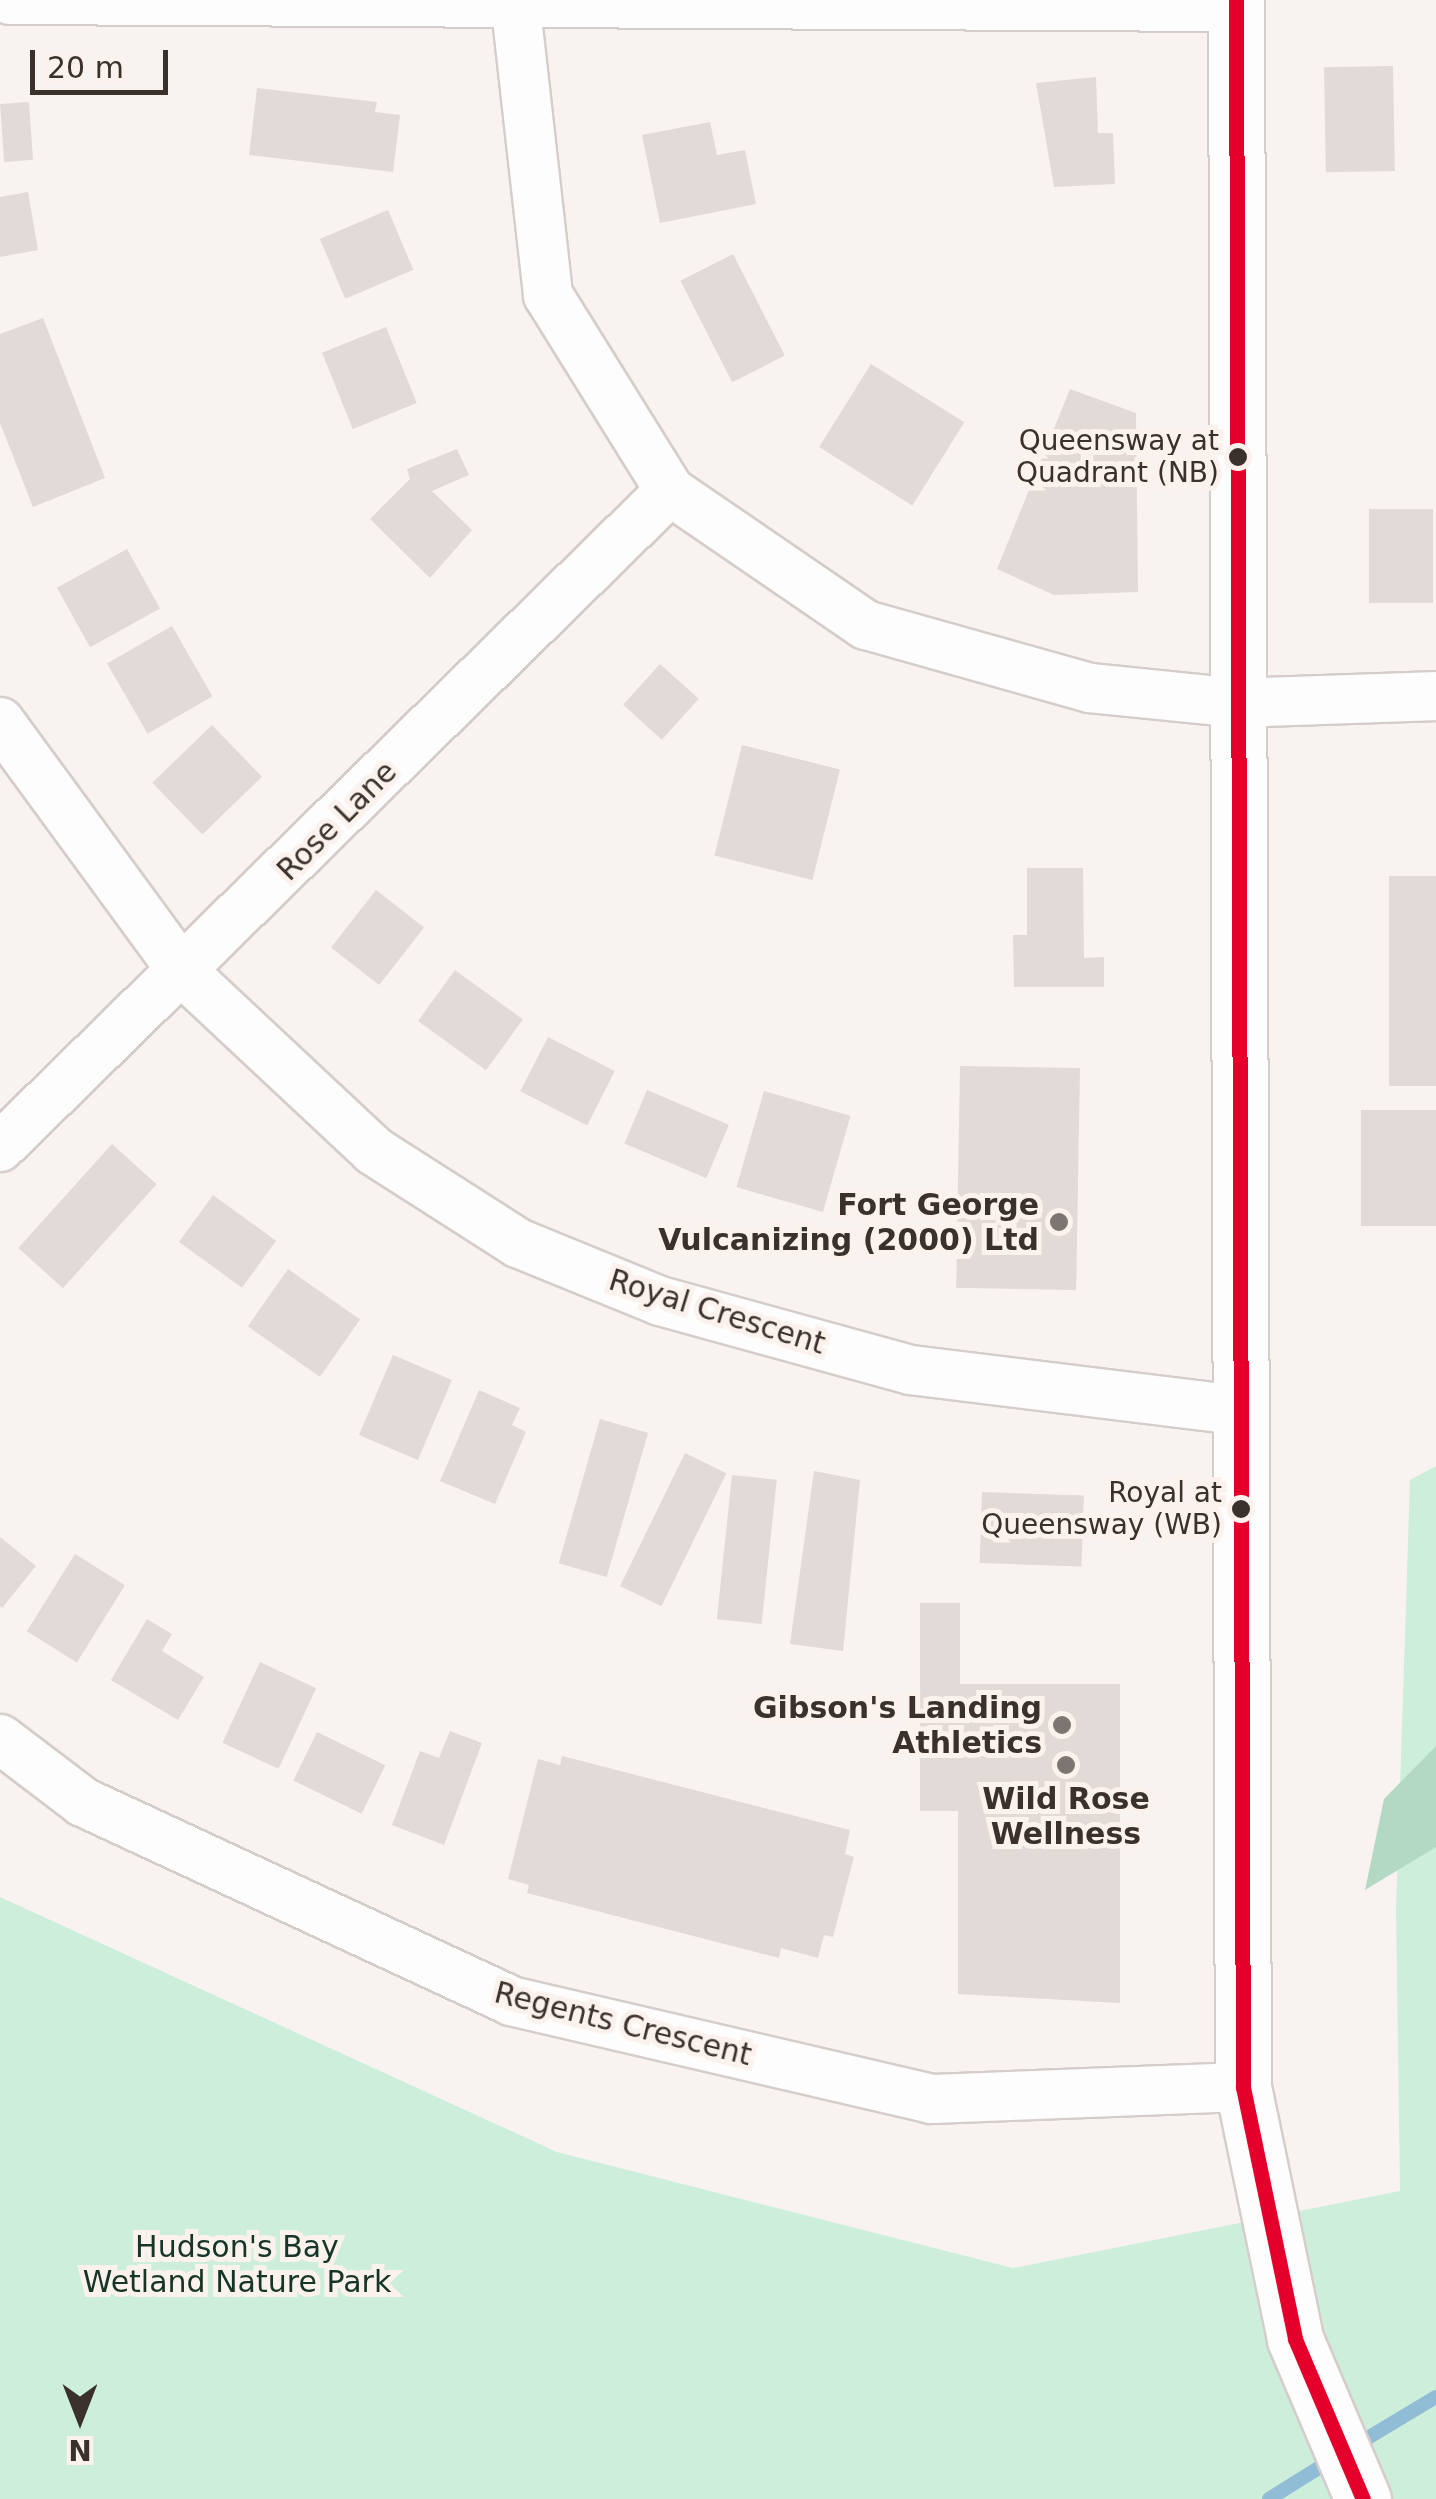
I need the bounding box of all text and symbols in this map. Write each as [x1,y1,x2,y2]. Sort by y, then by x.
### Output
scale bar [35,30,172,92]
text: 20 m [47,50,124,85]
place label: Queensway at Quadrant (NB) [1016,424,1219,490]
marker: Queensway at Quadrant (NB) [1228,447,1248,467]
street label: Rose Lane [270,754,404,888]
place label: Fort George Vulcanizing (2000) Ltd [658,1187,1039,1258]
marker: Fort George Vulcanizing (2000) Ltd [1048,1211,1070,1233]
street label: Royal Crescent [604,1262,830,1362]
place label: Royal at Queensway (WB) [981,1476,1222,1542]
marker: Royal at Queensway (WB) [1231,1499,1251,1519]
place label: Gibson's Landing Athletics [753,1690,1042,1760]
marker: Gibson's Landing Athletics [1051,1714,1073,1736]
marker: Wild Rose Wellness [1055,1754,1077,1776]
place label: Wild Rose Wellness [982,1781,1150,1852]
street label: Regents Crescent [491,1975,755,2073]
park label: Hudson's Bay Wetland Nature Park [83,2229,391,2300]
north arrow [30,2369,130,2469]
text: N [68,2433,92,2466]

